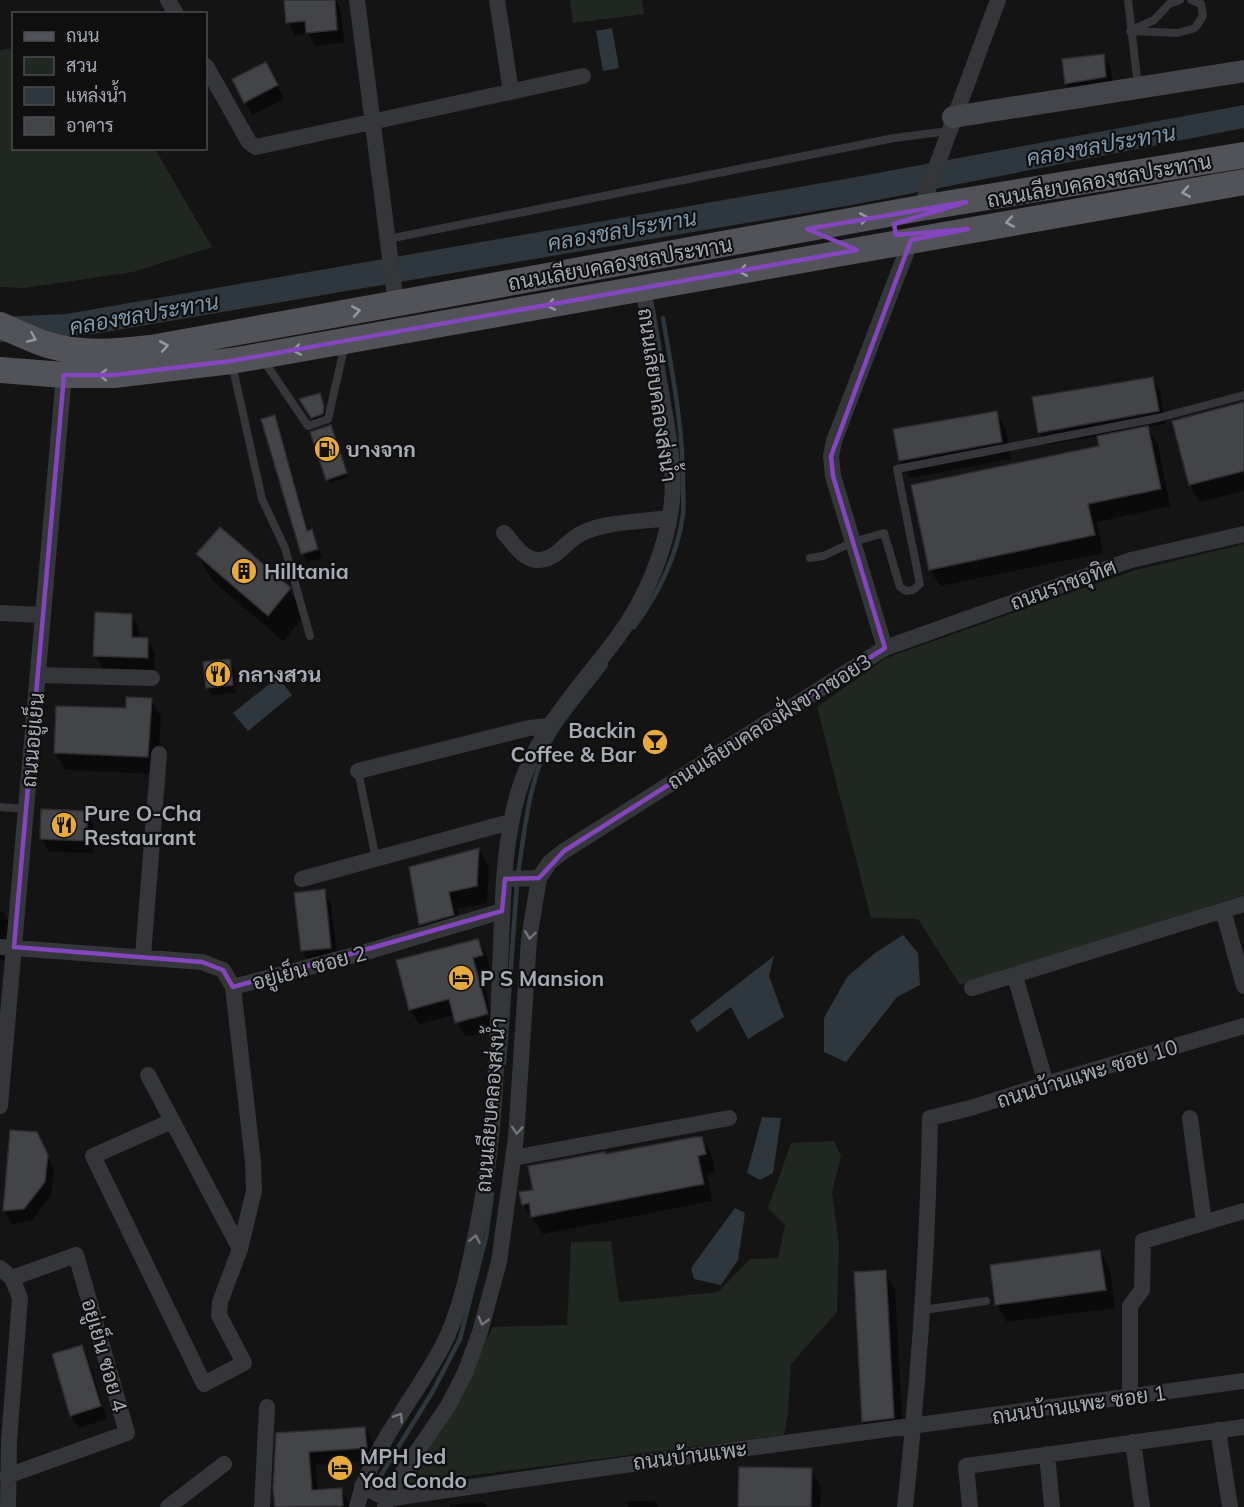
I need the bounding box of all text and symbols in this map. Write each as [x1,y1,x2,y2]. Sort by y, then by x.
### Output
legend [12,12,207,150]
text: ถนน [66,24,99,47]
text: สวน [66,54,97,77]
text: แหล่งน้ำ [66,80,127,107]
text: อาคาร [66,114,114,137]
water label: คลองชลประทาน [1024,118,1178,172]
street label: ถนนเลียบคลองชลประทาน [985,147,1213,213]
one-way arrow [1182,185,1191,197]
water label: คลองชลประทาน [545,203,699,257]
one-way arrow [859,212,869,225]
one-way arrow [1006,215,1016,228]
street label: ถนนเลียบคลองชลประทาน [506,230,734,296]
one-way arrow [738,264,748,277]
water label: คลองชลประทาน [67,287,221,341]
one-way arrow [546,298,556,311]
one-way arrow [351,305,361,318]
street label: ถนนเลียบคลองส่งน้ำ [633,306,687,484]
one-way arrow [25,331,36,343]
one-way arrow [159,340,169,353]
one-way arrow [292,343,301,355]
one-way arrow [99,369,108,381]
fuel station icon: บางจาก [312,434,342,464]
place label: บางจาก [346,436,416,462]
street label: ถนนราชอุทิศ [1006,553,1120,617]
building icon: Hilltania [229,556,259,586]
place label: Hilltania [264,558,349,584]
street label: ถนนเลียบคลองฝั่งขวาซอย3 [659,643,876,795]
restaurant icon: กลางสวน [203,659,233,689]
place label: กลางสวน [238,661,321,687]
street label: ถนนอยู่เย็น [14,691,52,789]
place label: Backin Coffee & Bar [511,717,637,767]
bar icon: Backin Coffee & Bar [640,727,670,757]
place label: Pure O-Cha Restaurant [84,800,201,850]
restaurant icon: Pure O-Cha Restaurant [49,810,79,840]
one-way arrow [524,931,536,940]
street label: อยู่เย็น ซอย 2 [249,938,370,998]
hotel icon: P S Mansion [446,963,476,993]
place label: P S Mansion [480,965,604,991]
street label: ถนนเลียบคลองส่งน้ำ [465,1016,511,1193]
street label: ถนนบ้านแพะ ซอย 10 [993,1033,1181,1113]
one-way arrow [510,1125,523,1134]
one-way arrow [468,1234,481,1244]
street label: อยู่เย็น ซอย 4 [73,1295,135,1416]
one-way arrow [478,1316,490,1326]
street label: ถนนบ้านแพะ ซอย 1 [990,1379,1168,1429]
one-way arrow [392,1413,403,1424]
street label: ถนนบ้านแพะ [632,1435,748,1475]
place label: MPH Jed Yod Condo [359,1443,467,1493]
hotel icon: MPH Jed Yod Condo [325,1453,355,1483]

